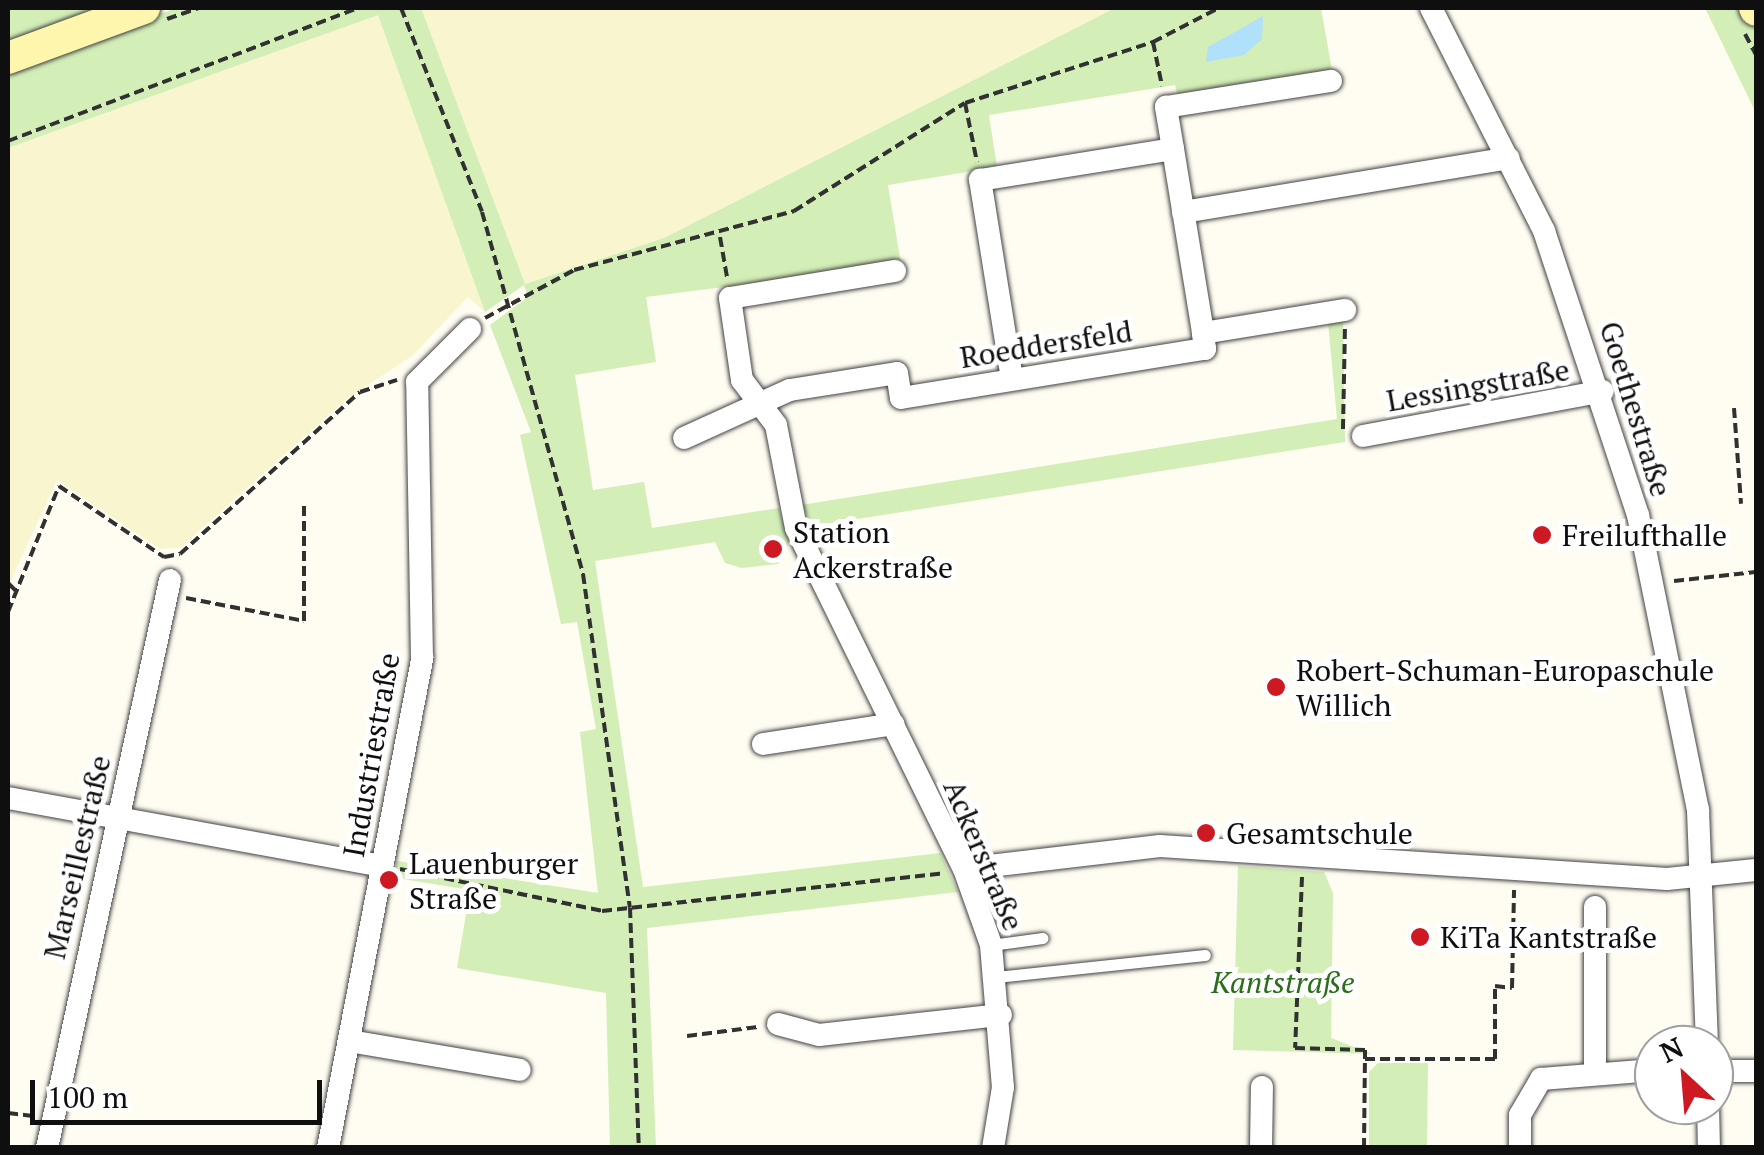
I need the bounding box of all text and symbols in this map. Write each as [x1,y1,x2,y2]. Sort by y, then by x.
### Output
street label: Roeddersfeld [957,313,1135,375]
street label: Goethestraße [1592,317,1680,501]
street label: Lessingstraße [1384,351,1572,419]
place label: Station Ackerstraße [793,514,953,584]
place label: Freilufthalle [1562,517,1727,553]
marker: Freilufthalle [1531,524,1553,546]
marker: Station Ackerstraße [762,538,784,560]
street label: Industriestraße [335,650,407,860]
place label: Robert-Schuman-Europaschule Willich [1296,652,1714,722]
marker: Robert-Schuman-Europaschule Willich [1265,676,1287,698]
street label: Marseillestraße [36,752,118,962]
street label: Ackerstraße [936,774,1032,936]
place label: Gesamtschule [1226,815,1413,851]
marker: Gesamtschule [1195,822,1217,844]
place label: Lauenburger Straße [409,845,578,916]
marker: Lauenburger Straße [378,869,400,891]
place label: KiTa Kantstraße [1440,919,1657,955]
marker: KiTa Kantstraße [1409,926,1431,948]
park label: Kantstraße [1211,964,1355,1000]
north arrow [1634,1025,1734,1125]
text: N [1654,1028,1689,1071]
scale bar [35,1060,328,1122]
text: 100 m [47,1077,128,1117]

